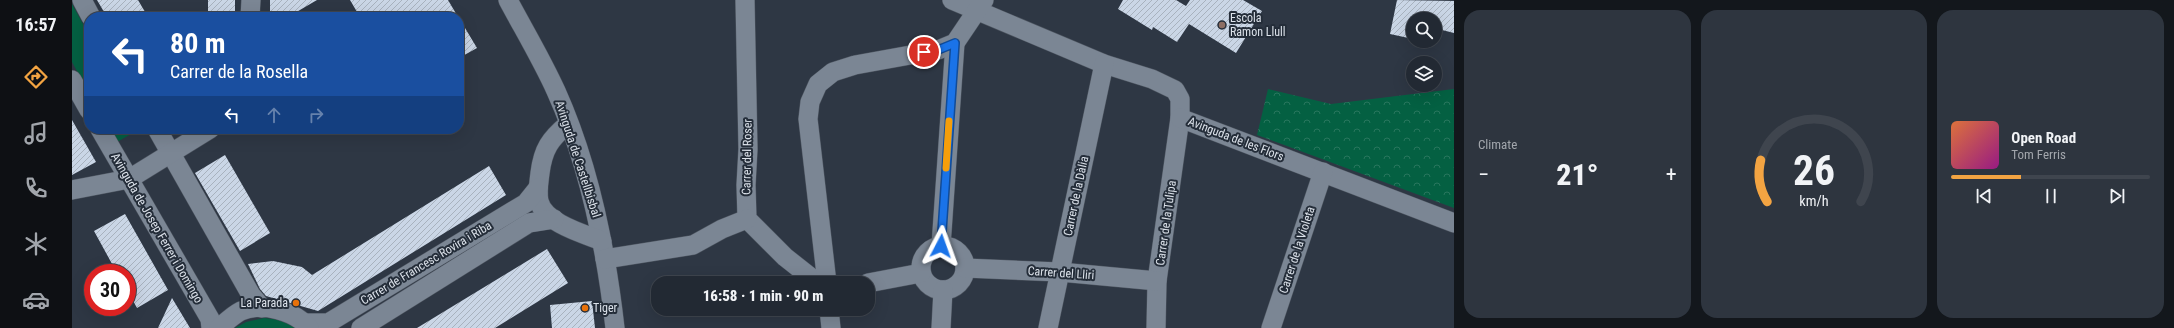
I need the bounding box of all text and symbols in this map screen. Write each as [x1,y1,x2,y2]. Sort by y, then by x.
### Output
place label: Escola Ramon Llull [1230,11,1286,39]
map controls [1406,12,1442,92]
button: search [1406,12,1442,48]
text: 16:57 [15,14,57,35]
marker: Escola Ramon Llull [1217,20,1227,30]
text: 80 m [170,27,226,60]
icon: left [104,28,156,80]
pin [907,35,941,69]
icon: arrive [913,41,935,63]
button: layers [1406,56,1442,92]
text: Carrer de la Rosella [170,61,308,82]
icon: directions [22,63,50,91]
street label: Avinguda de Castellbisbal [552,99,604,219]
icon: left [221,104,243,126]
icon: ahead [263,104,285,126]
icon: right [305,104,327,126]
street label: Avinguda de les Flors [1186,114,1286,164]
icon: music [22,119,50,147]
street label: Carrer del Roser [739,119,755,195]
text: Open Road [2011,129,2076,147]
text: Climate [1478,137,1517,152]
text: 26 [1793,146,1835,195]
text: Tom Ferris [2011,147,2066,162]
street label: Avinguda de Josep Ferrer i Domingo [108,151,206,305]
street label: Carrer de la Dàlia [1061,155,1091,237]
text: 21° [1556,157,1599,192]
text: − [1478,162,1489,187]
text: + [1666,162,1677,187]
icon: phone [22,174,50,202]
street label: Carrer de la Tulipa [1153,179,1179,266]
icon: previous [1973,185,1995,207]
icon: pause [2040,185,2062,207]
icon: next [2106,185,2128,207]
text: km/h [1799,193,1829,209]
street label: Carrer de la Violeta [1276,205,1318,295]
street label: Carrer de Francesc Rovira i Riba [358,218,494,308]
position arrow [920,225,962,267]
icon: climate [22,230,50,258]
speed limit sign: 30 [84,264,136,316]
street label: Carrer del Lliri [1027,264,1095,282]
icon: car [22,286,50,314]
text: 16:58 · 1 min · 90 m [703,287,823,305]
place label: La Parada [241,296,288,310]
marker: La Parada [291,298,301,308]
place label: Tiger [593,301,618,315]
marker: Tiger [580,303,590,313]

